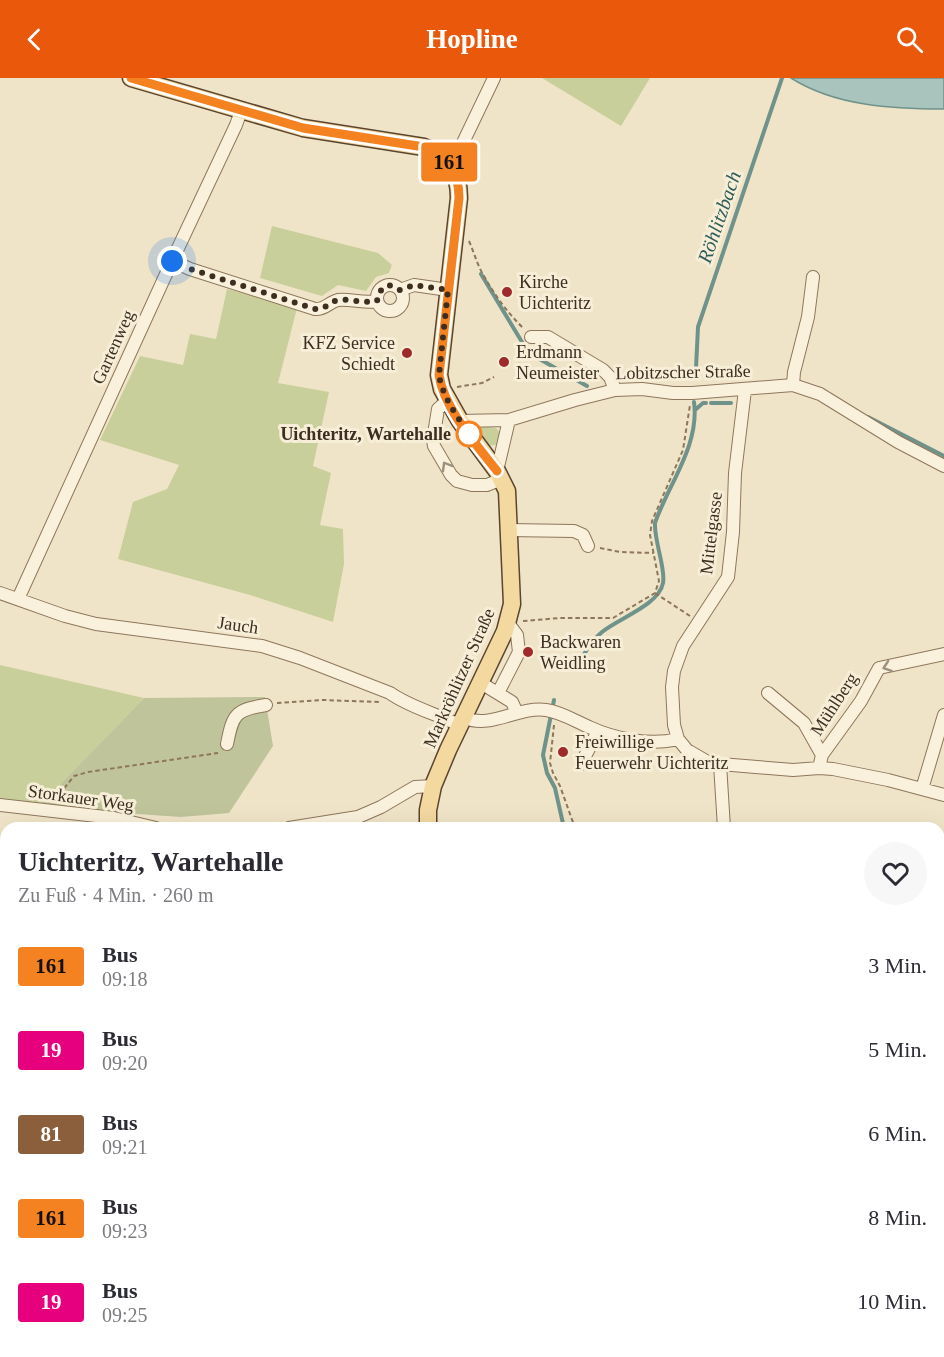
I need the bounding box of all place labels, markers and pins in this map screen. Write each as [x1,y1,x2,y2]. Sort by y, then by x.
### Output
place label: Kirche Uichteritz [519,272,591,313]
marker: Kirche Uichteritz [500,285,514,299]
place label: KFZ Service Schiedt [303,333,395,374]
place label: Erdmann Neumeister [516,342,599,383]
marker: KFZ Service Schiedt [400,346,414,360]
marker: Erdmann Neumeister [497,355,511,369]
marker: Uichteritz, Wartehalle [456,421,482,447]
place label: Uichteritz, Wartehalle [280,424,451,444]
place label: Backwaren Weidling [540,632,621,673]
marker: Backwaren Weidling [521,645,535,659]
place label: Freiwillige Feuerwehr Uichteritz [575,732,728,773]
marker: Freiwillige Feuerwehr Uichteritz [556,745,570,759]

